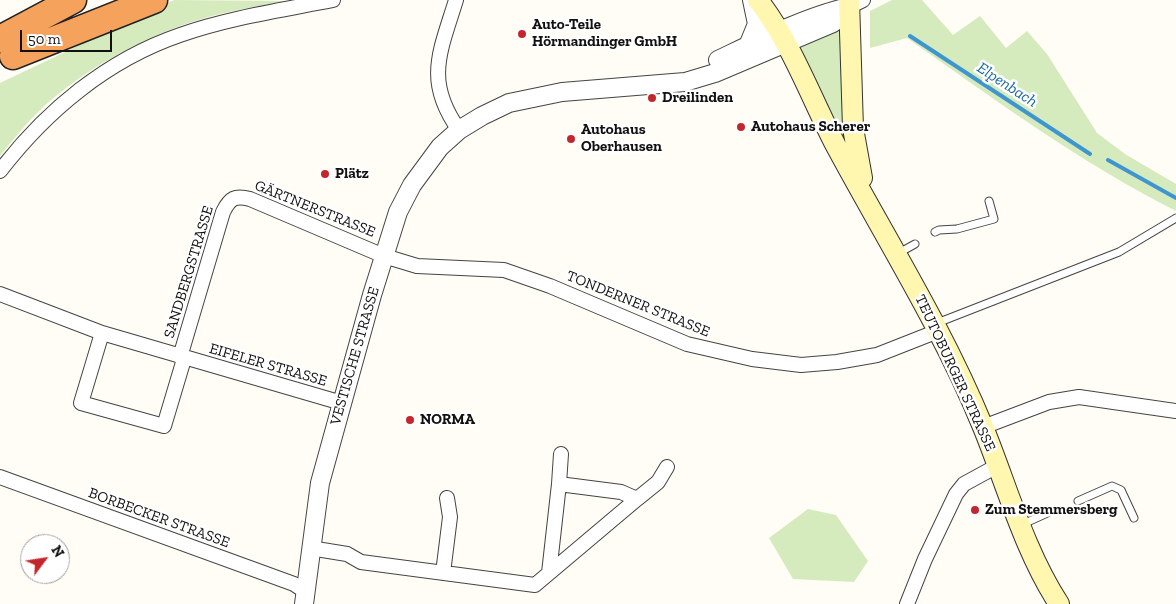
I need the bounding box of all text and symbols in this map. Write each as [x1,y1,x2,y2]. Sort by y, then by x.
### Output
place label: Auto-Teile Hörmandinger GmbH [532,16,677,51]
scale bar [22,20,115,52]
marker: Auto-Teile Hörmandinger GmbH [516,28,528,40]
text: 50 m [28,30,61,48]
water label: Elpenbach [973,58,1041,112]
place label: Dreilinden [662,89,733,107]
marker: Dreilinden [646,92,658,104]
place label: Autohaus Scherer [751,118,870,136]
place label: Autohaus Oberhausen [581,121,662,156]
marker: Autohaus Scherer [735,121,747,133]
marker: Autohaus Oberhausen [565,133,577,145]
place label: Plätz [335,165,369,183]
marker: Plätz [319,168,331,180]
street label: GÄRTNERSTRASSE [252,177,378,241]
street label: SANDBERGSTRASSE [160,204,218,340]
street label: TONDERNER STRASSE [564,267,712,341]
street label: VESTISCHE STRASSE [327,285,383,427]
street label: TEUTOBURGER STRASSE [911,292,999,454]
street label: EIFELER STRASSE [207,340,329,390]
place label: NORMA [420,411,475,429]
marker: NORMA [404,414,416,426]
street label: BORBECKER STRASSE [86,484,232,552]
place label: Zum Stemmersberg [985,501,1118,519]
marker: Zum Stemmersberg [969,504,981,516]
north arrow [20,534,70,584]
text: N [47,543,67,560]

